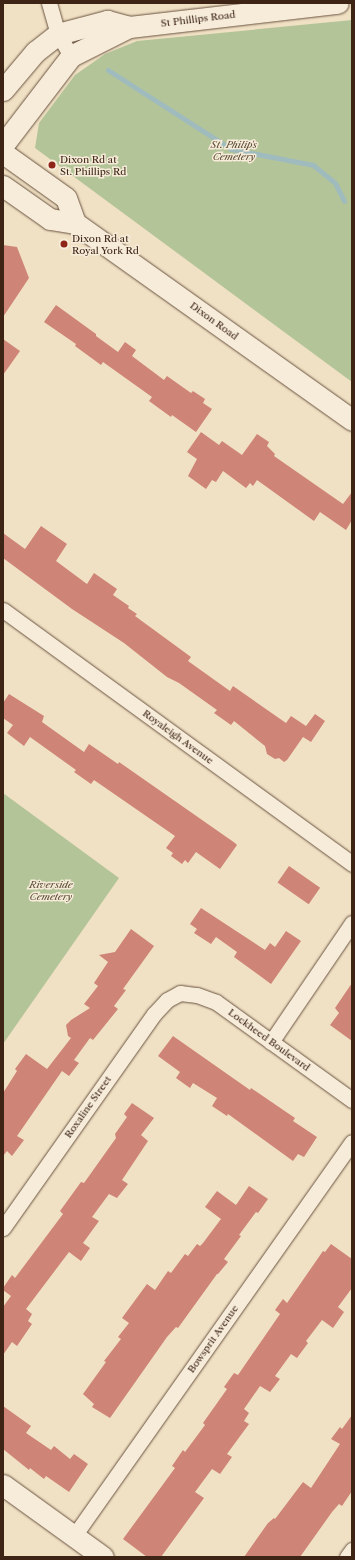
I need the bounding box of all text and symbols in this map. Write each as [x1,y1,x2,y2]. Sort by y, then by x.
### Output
street label: St Phillips Road [160,8,236,30]
park label: St. Philip's Cemetery [211,138,257,162]
place label: Dixon Rd at St. Phillips Rd [60,153,126,176]
marker: Dixon Rd at St. Phillips Rd [47,160,57,170]
place label: Dixon Rd at Royal York Rd [72,232,139,256]
marker: Dixon Rd at Royal York Rd [59,239,69,249]
street label: Dixon Road [188,300,240,342]
street label: Royaleigh Avenue [140,707,216,767]
park label: Riverside Cemetery [29,878,73,902]
street label: Lockheed Boulevard [226,1006,312,1074]
street label: Roxaline Street [62,1074,114,1140]
street label: Bowsprit Avenue [185,1303,241,1375]

